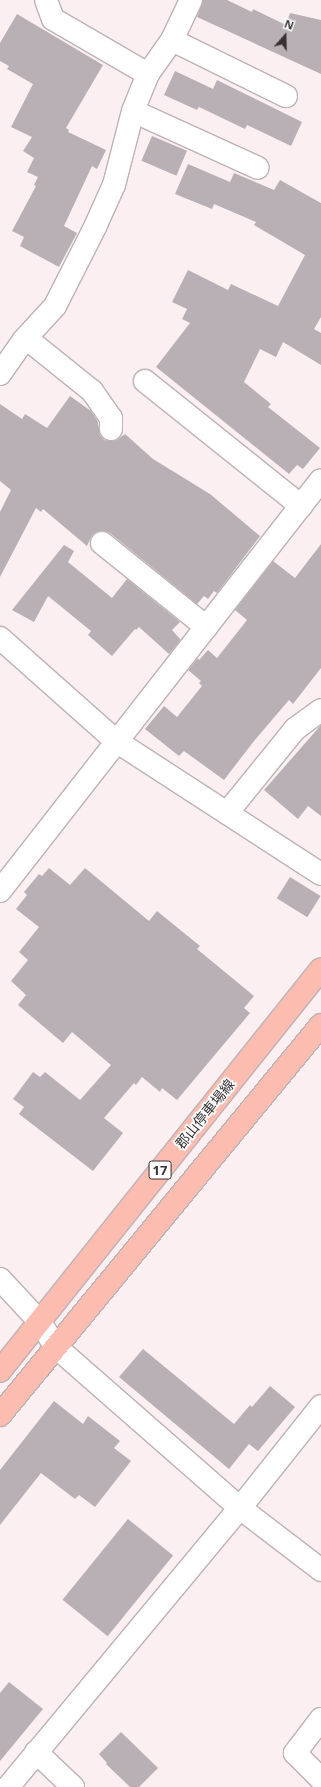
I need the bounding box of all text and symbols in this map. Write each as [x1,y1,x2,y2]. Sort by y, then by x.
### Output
north arrow [265,16,305,56]
text: N [282,16,296,33]
street label: 郡山停車場線 [172,1076,238,1152]
road number: 17 [148,1159,172,1181]

